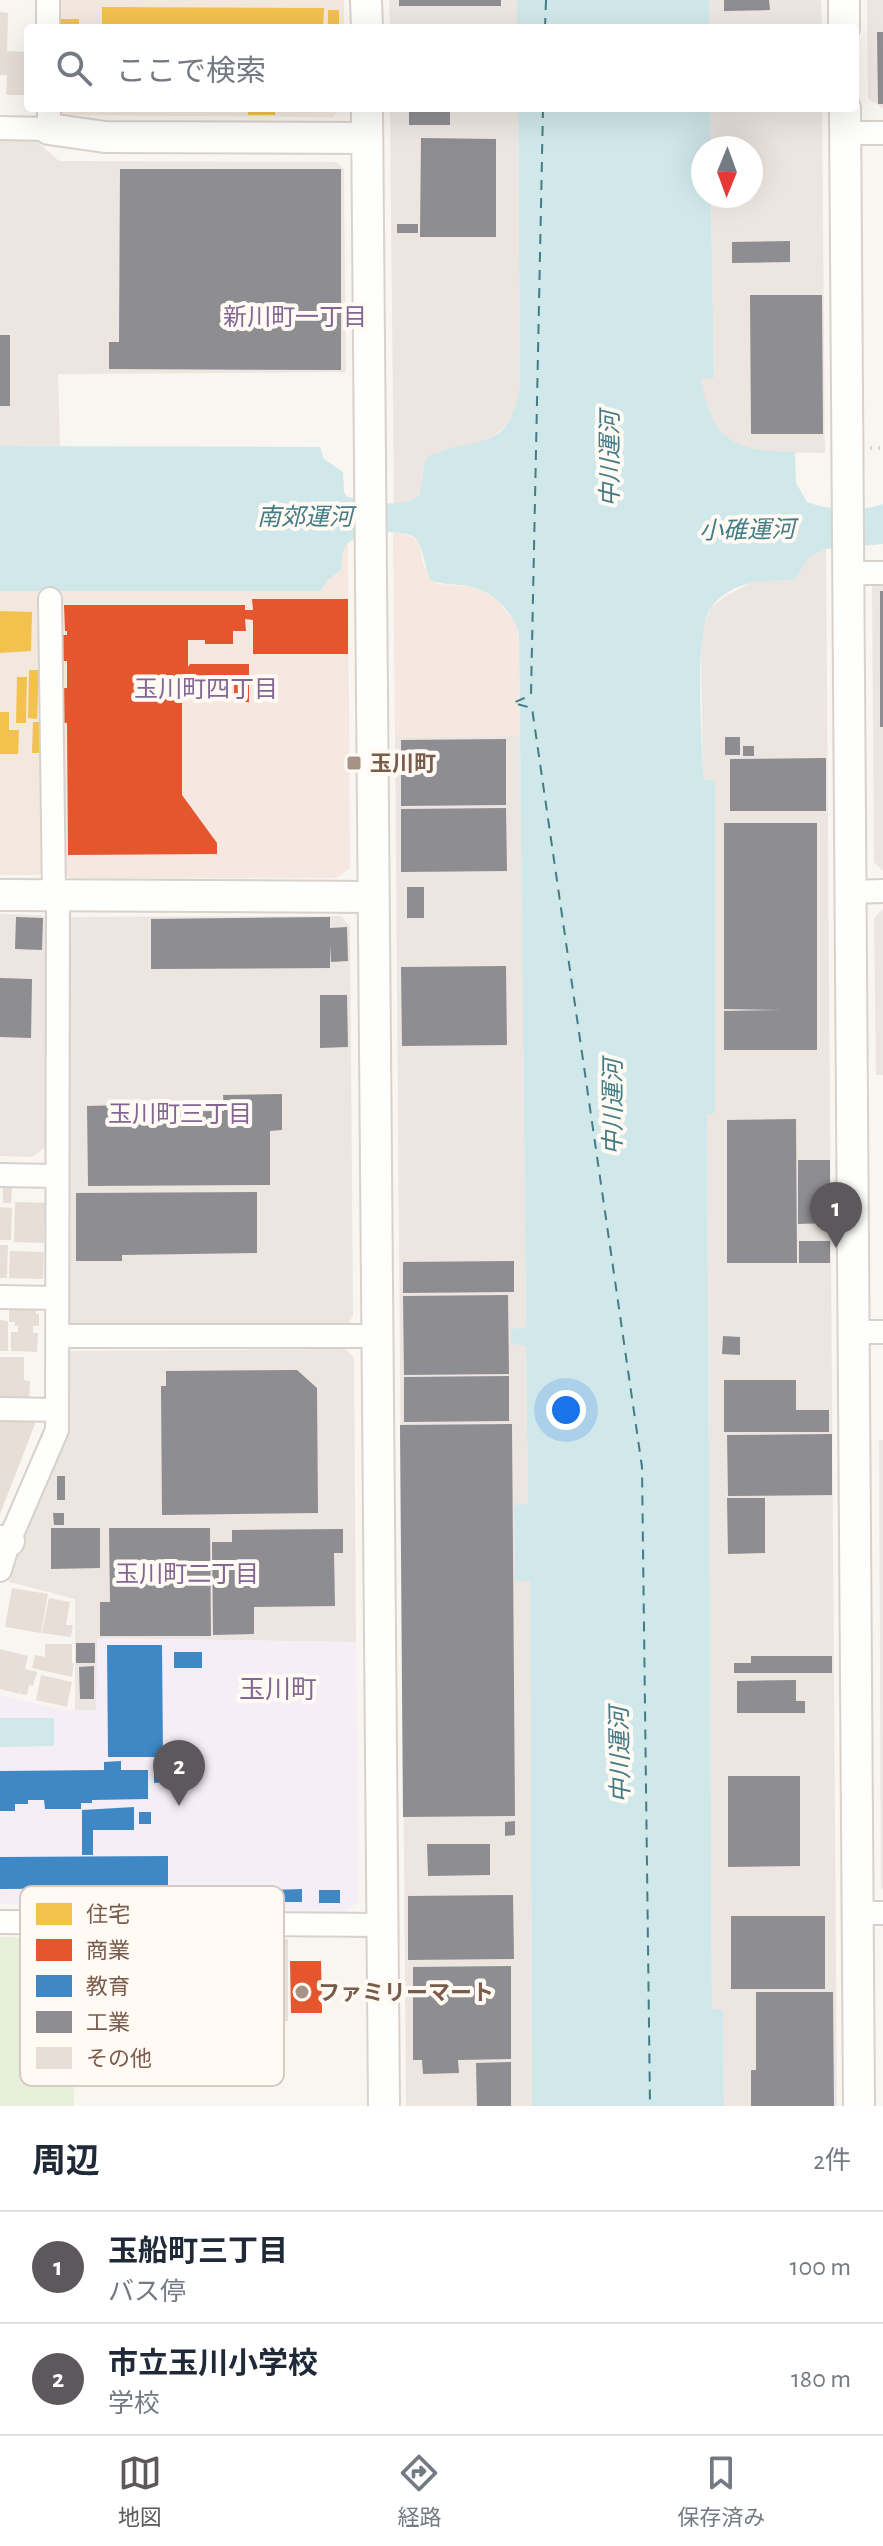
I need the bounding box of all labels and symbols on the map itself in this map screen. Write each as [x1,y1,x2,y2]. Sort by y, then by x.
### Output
north arrow [691,136,763,208]
district label: 新川町一丁目 [223,304,367,330]
water label: 中川運河 [597,407,623,507]
water label: 南郊運河 [257,504,357,530]
water label: 小碓運河 [699,516,799,544]
district label: 玉川町四丁目 [134,678,278,702]
place label: 玉川町 [370,753,436,775]
marker: 玉川町 [345,754,363,772]
water label: 中川運河 [600,1055,626,1155]
district label: 玉川町三丁目 [108,1103,252,1127]
pin: 1 [810,1182,862,1248]
your location [546,1390,586,1430]
district label: 玉川町二丁目 [115,1563,259,1587]
district label: 玉川町 [239,1677,317,1703]
water label: 中川運河 [606,1703,634,1803]
pin: 2 [153,1740,205,1806]
legend [20,1886,284,2086]
text: 住宅 [86,1903,130,1926]
text: 商業 [86,1939,130,1962]
text: 教育 [86,1975,130,1998]
place label: ファミリーマート [318,1982,494,2004]
marker: ファミリーマート [293,1983,311,2001]
text: 工業 [86,2011,130,2034]
text: その他 [86,2047,152,2070]

